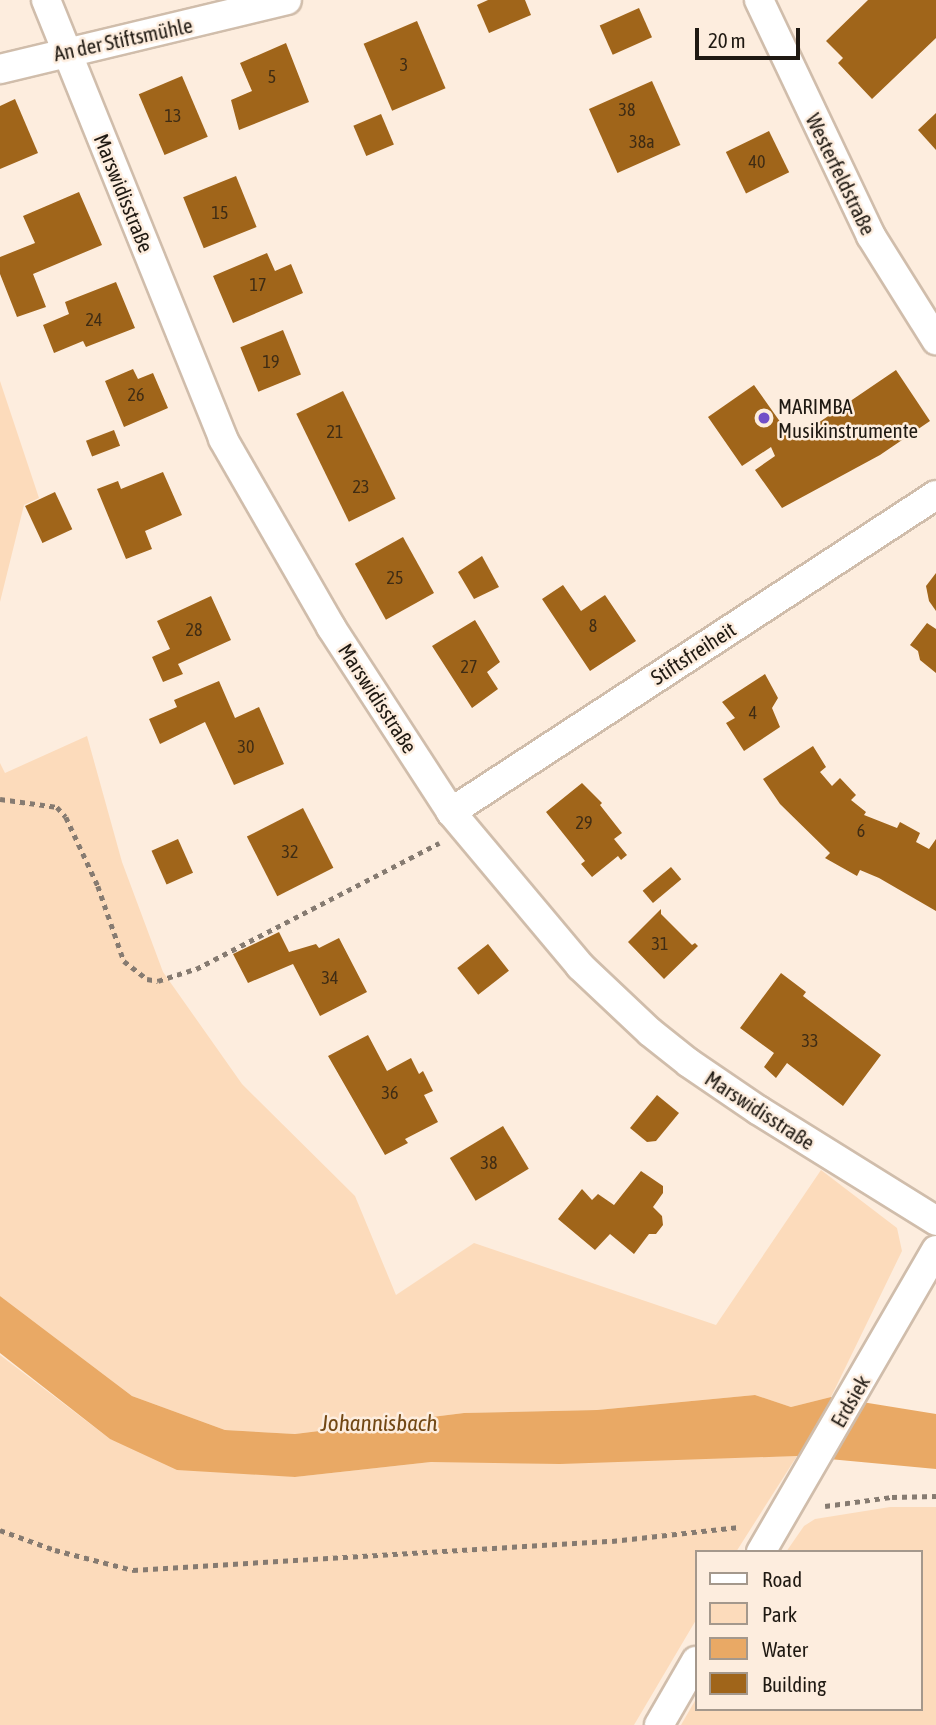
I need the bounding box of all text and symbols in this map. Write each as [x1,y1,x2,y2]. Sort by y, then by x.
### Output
street label: An der Stiftsmühle [51,12,195,66]
scale bar [698,14,803,58]
text: 20 m [708,28,746,52]
house number: 3 [400,54,408,76]
house number: 5 [268,66,276,88]
house number: 38 [619,99,635,121]
house number: 13 [165,105,181,127]
street label: Westerfeldstraße [801,109,881,239]
street label: Marswidisstraße [89,130,159,256]
house number: 38a [629,131,655,153]
house number: 40 [749,151,765,173]
house number: 15 [212,202,228,224]
house number: 17 [250,274,266,296]
house number: 24 [86,309,102,331]
house number: 19 [263,351,279,373]
house number: 26 [128,384,144,406]
place label: MARIMBA Musikinstrumente [778,393,918,443]
marker: MARIMBA Musikinstrumente [756,410,772,426]
house number: 21 [327,421,343,443]
house number: 23 [353,476,369,498]
house number: 25 [387,567,403,589]
house number: 8 [589,615,597,637]
street label: Stiftsfreiheit [646,616,740,690]
house number: 28 [186,619,202,641]
street label: Marswidisstraße [333,639,423,757]
house number: 27 [461,656,477,678]
house number: 4 [749,702,757,724]
house number: 30 [238,736,254,758]
house number: 29 [576,812,592,834]
house number: 6 [857,820,865,842]
house number: 32 [282,841,298,863]
house number: 31 [652,933,668,955]
house number: 34 [322,967,338,989]
house number: 33 [802,1030,818,1052]
street label: Marswidisstraße [701,1065,819,1155]
house number: 36 [382,1082,398,1104]
house number: 38 [481,1152,497,1174]
street label: Erdsiek [825,1370,875,1432]
water label: Johannisbach [320,1409,438,1437]
legend [694,1550,922,1711]
text: Road [762,1567,802,1591]
text: Park [762,1602,797,1626]
text: Water [762,1637,808,1661]
text: Building [762,1672,826,1696]

